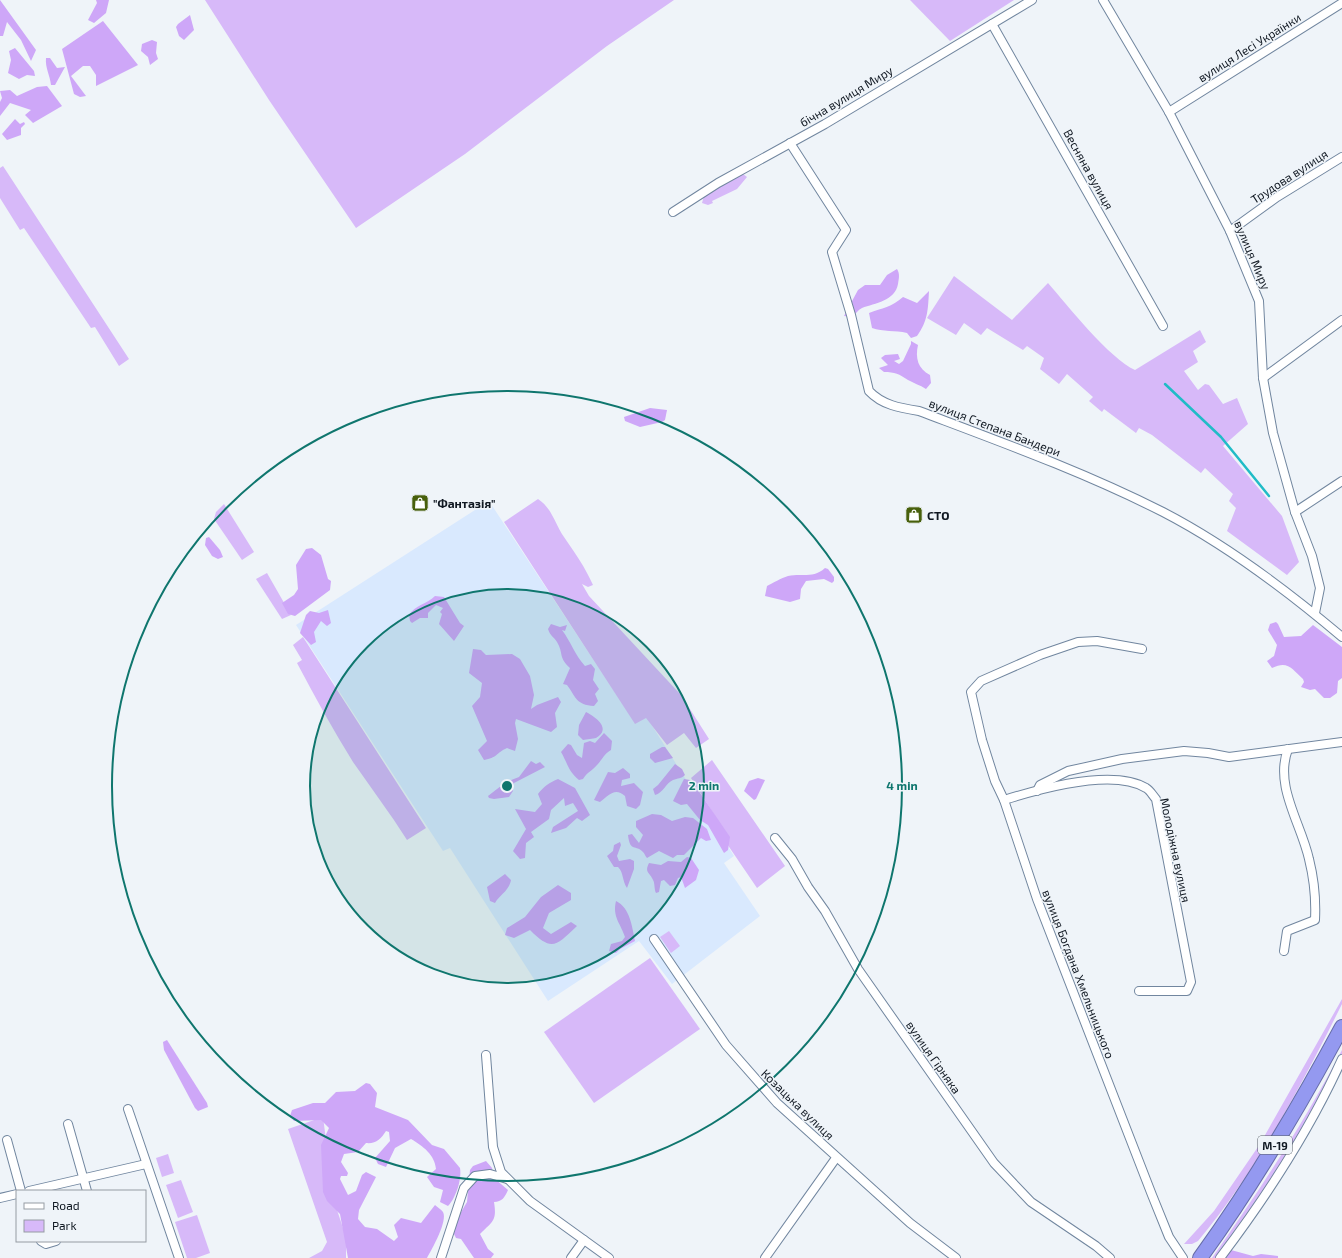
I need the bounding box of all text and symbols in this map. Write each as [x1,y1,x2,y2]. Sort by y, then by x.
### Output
street label: вулиця Лесі Українки [1195,10,1303,85]
street label: бічна вулиця Миру [797,62,896,130]
street label: Весняна вулиця [1060,126,1117,212]
street label: Трудова вулиця [1248,146,1330,207]
street label: вулиця Миру [1231,218,1274,293]
street label: вулиця Степана Бандери [927,395,1063,460]
shop icon: "Фантазія" [410,493,430,513]
place label: "Фантазія" [433,496,496,510]
shop icon: СТО [904,505,924,525]
place label: СТО [927,508,949,522]
text: 2 min [689,778,719,792]
text: 4 min [886,778,918,792]
centre of rings [500,779,514,793]
street label: Молодіжна вулиця [1157,796,1194,904]
street label: вулиця Богдана Хмельницького [1039,888,1118,1061]
street label: вулиця Гірняка [903,1018,964,1097]
street label: Козацька вулиця [758,1066,837,1143]
road number: М-19 [1258,1136,1292,1154]
legend [16,1190,146,1242]
text: Road [52,1198,80,1212]
text: Park [52,1218,77,1232]

